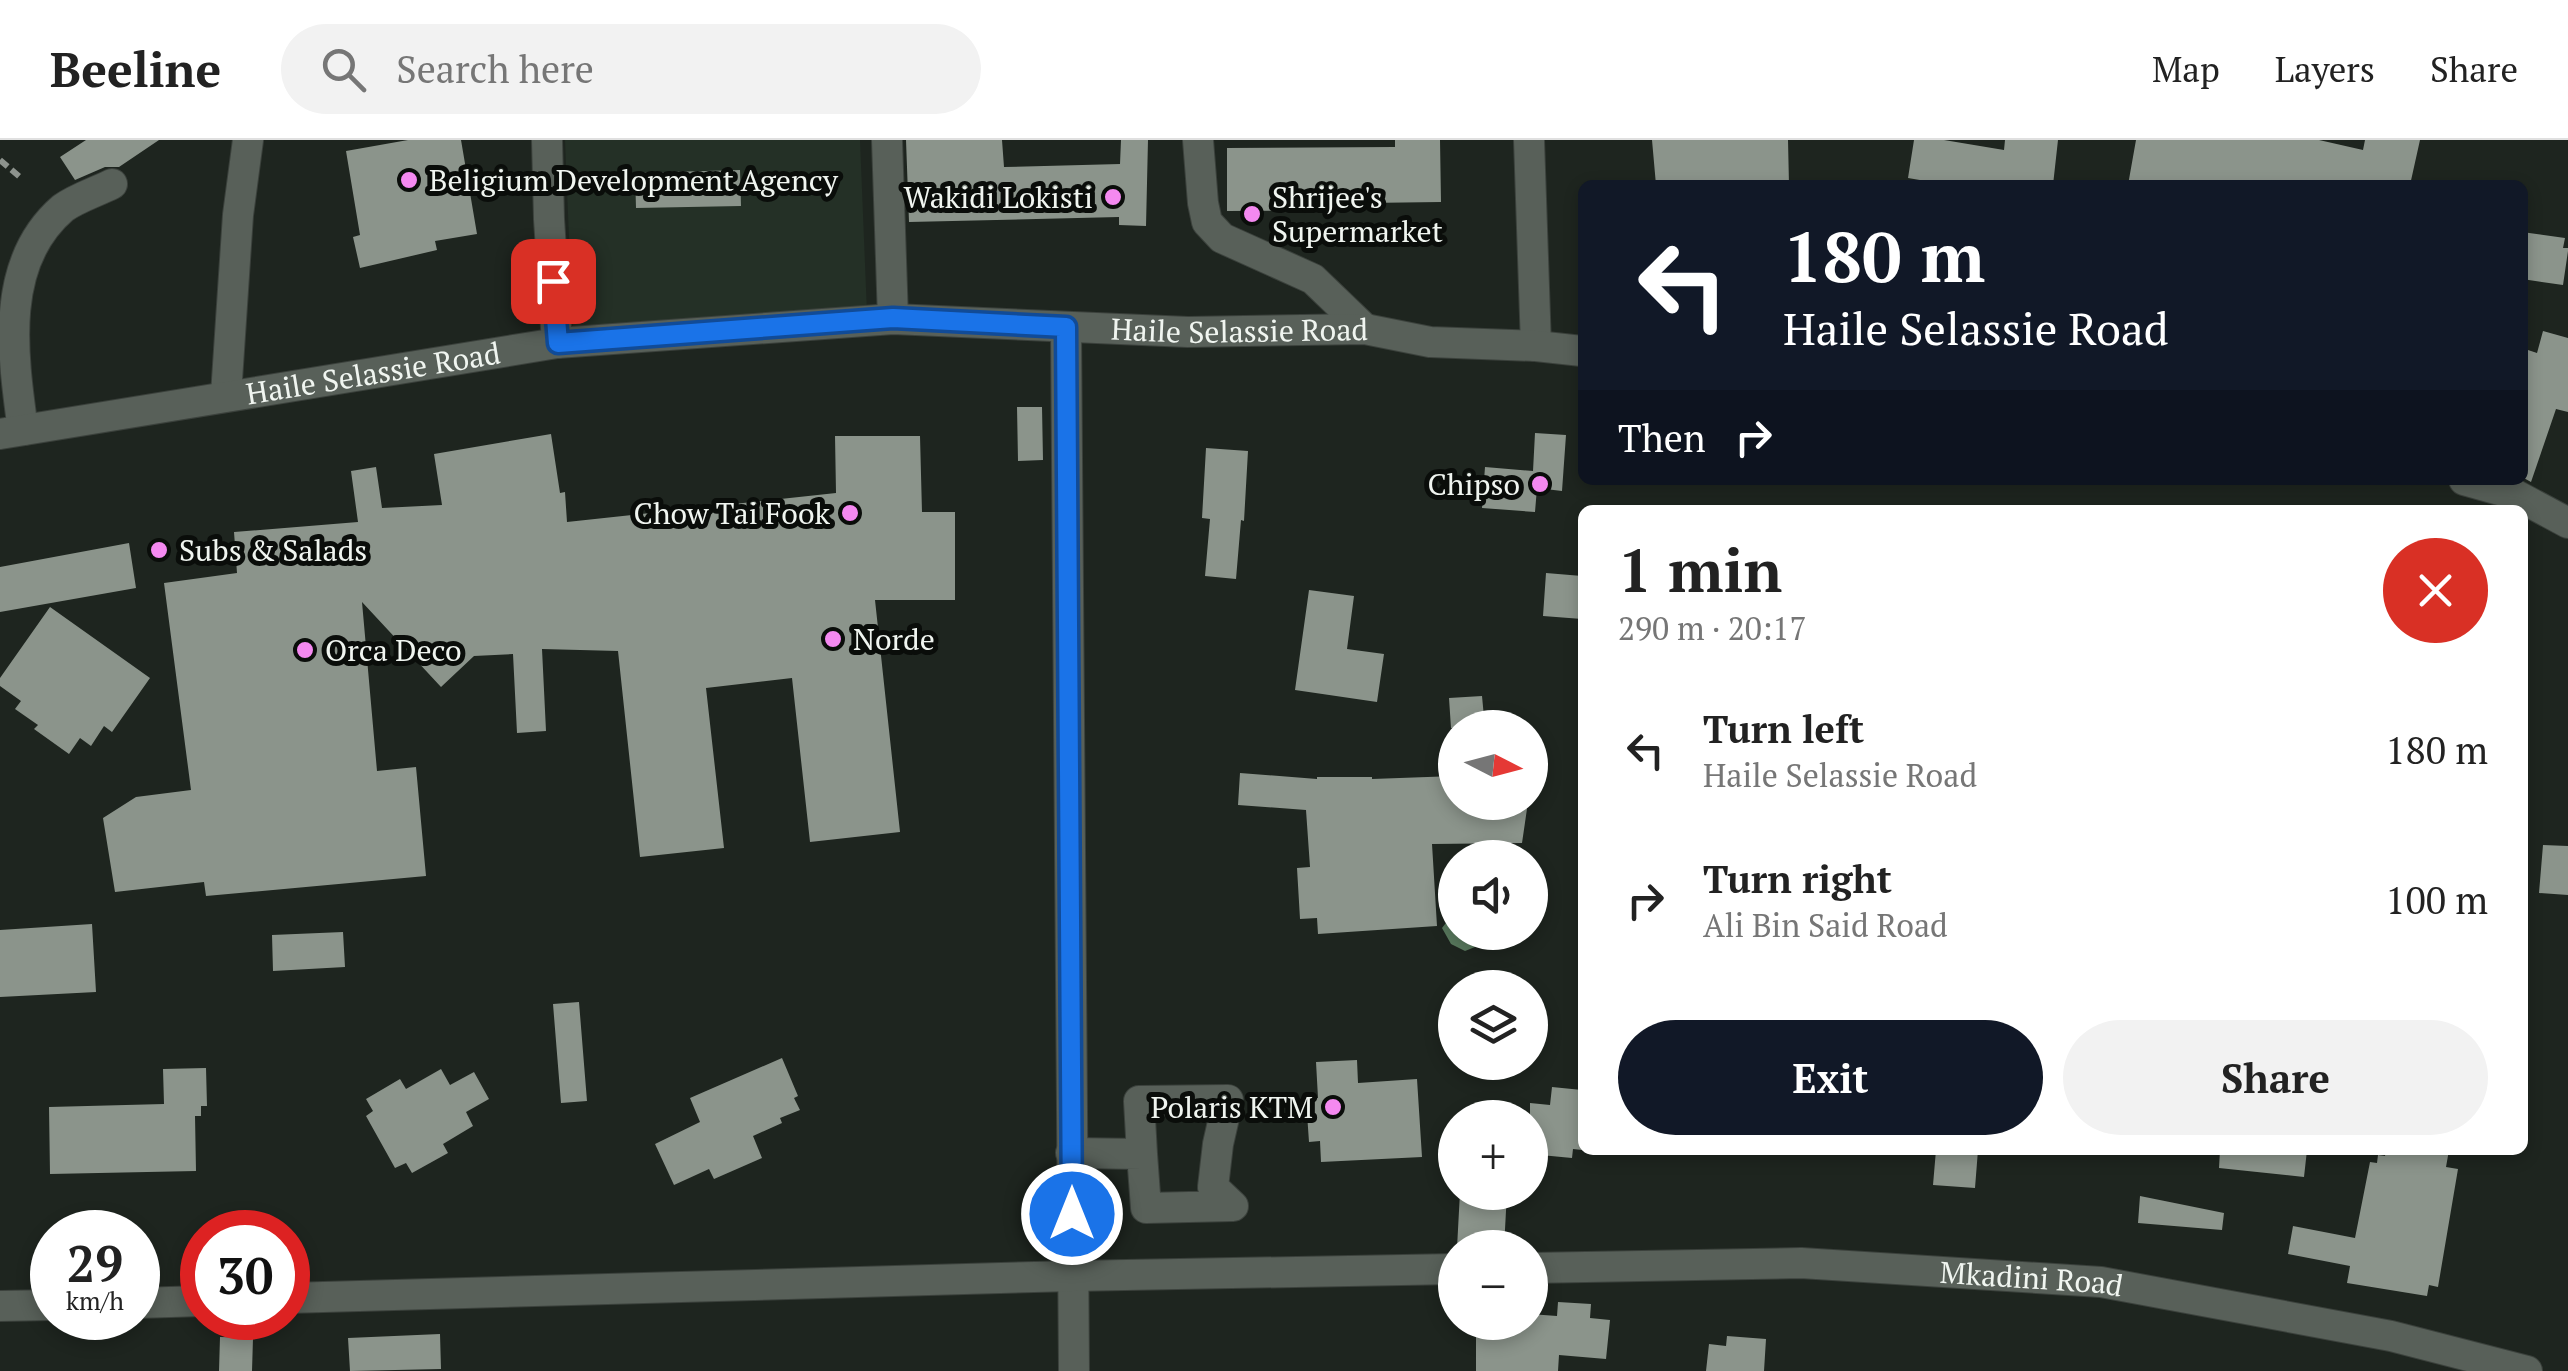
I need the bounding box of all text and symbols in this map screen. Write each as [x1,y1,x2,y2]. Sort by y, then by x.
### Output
search box [281,24,981,114]
text: Beeline [50,37,221,101]
icon: search [316,42,371,97]
text: Search here [396,44,594,94]
text: Map [2152,46,2220,92]
text: Layers [2275,46,2375,92]
text: Share [2430,46,2518,92]
place label: Beligium Development Agency [429,160,839,200]
marker: Beligium Development Agency [398,169,420,191]
place label: Wakidi Lokisti [904,177,1093,217]
place label: Shrijee's Supermarket [1272,177,1443,251]
marker: Wakidi Lokisti [1102,186,1124,208]
marker: Shrijee's Supermarket [1241,203,1263,225]
text: 180 m [1783,209,1985,302]
icon: left [1618,220,1748,350]
pin [511,239,596,324]
icon: arrive [526,254,581,309]
text: Haile Selassie Road [1783,298,2169,358]
street label: Haile Selassie Road [1110,309,1368,352]
street label: Haile Selassie Road [243,333,503,414]
icon: right [1726,410,1781,465]
text: Then [1618,413,1706,463]
place label: Chipso [1427,464,1520,504]
marker: Chipso [1529,473,1551,495]
place label: Chow Tai Fook [634,493,831,533]
marker: Chow Tai Fook [839,502,861,524]
place label: Subs & Salads [179,530,367,570]
text: 1 min [1618,530,1782,609]
button: close [2383,538,2488,643]
marker: Subs & Salads [148,539,170,561]
text: 290 m · 20:17 [1618,607,1806,649]
place label: Norde [853,619,935,659]
marker: Norde [822,628,844,650]
place label: Orca Deco [325,630,462,670]
marker: Orca Deco [294,639,316,661]
text: Turn left [1703,704,1864,754]
north arrow [1438,710,1548,820]
map controls [1438,710,1548,1340]
icon: left [1618,723,1673,778]
text: 180 m [2385,725,2488,775]
text: Haile Selassie Road [1703,754,1977,796]
button: sound [1438,840,1548,950]
text: Turn right [1703,854,1892,904]
icon: right [1618,873,1673,928]
text: 100 m [2385,875,2488,925]
text: Ali Bin Said Road [1703,904,1948,946]
button: layers [1438,970,1548,1080]
button: Exit [1618,1020,2043,1135]
button: Share [2063,1020,2488,1135]
place label: Polaris KTM [1150,1087,1313,1127]
marker: Polaris KTM [1322,1096,1344,1118]
button: + [1438,1100,1548,1210]
position arrow [1020,1162,1124,1266]
speed limit sign: 30 [180,1210,310,1340]
text: 29 [67,1230,123,1296]
button: − [1438,1230,1548,1340]
street label: Mkadini Road [1939,1252,2126,1306]
text: km/h [66,1284,124,1317]

